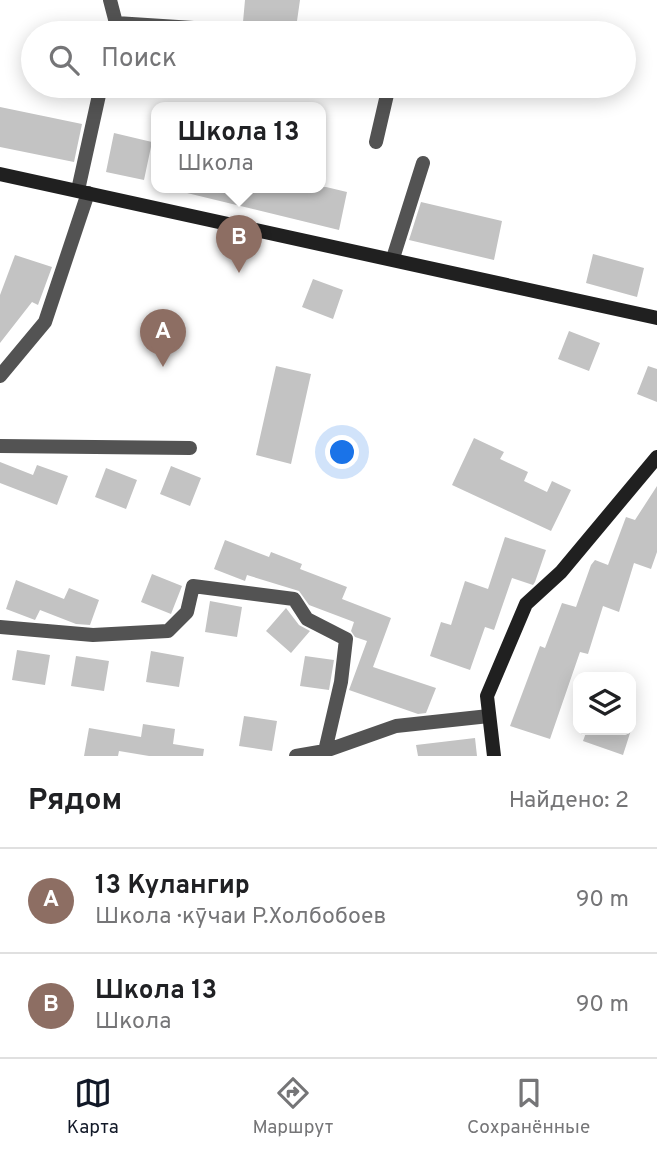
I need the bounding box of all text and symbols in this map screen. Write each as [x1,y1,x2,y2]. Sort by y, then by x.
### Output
search box [21,21,636,98]
icon: search [45,41,83,79]
text: Поиск [101,43,177,76]
popup [151,102,326,193]
text: Школа 13 [177,117,300,150]
text: Школа [177,150,254,179]
pin: B [216,215,262,273]
pin: A [140,309,186,367]
your location [325,435,359,469]
map controls [573,672,636,735]
button: layers [573,672,636,735]
text: Рядом [28,783,122,820]
text: Найдено: 2 [509,787,629,816]
text: 13 Кулангир [95,870,250,903]
text: A [43,886,59,915]
text: 90 m [576,886,629,915]
text: Школа · кӯчаи Р.Холбобоев [95,903,386,932]
text: Школа 13 [95,975,217,1008]
text: B [43,991,59,1020]
text: 90 m [576,991,629,1020]
text: Школа [95,1008,171,1037]
tab: Карта [67,1074,119,1140]
tab: Маршрут [252,1074,333,1140]
tab: Сохранённые [467,1074,590,1140]

